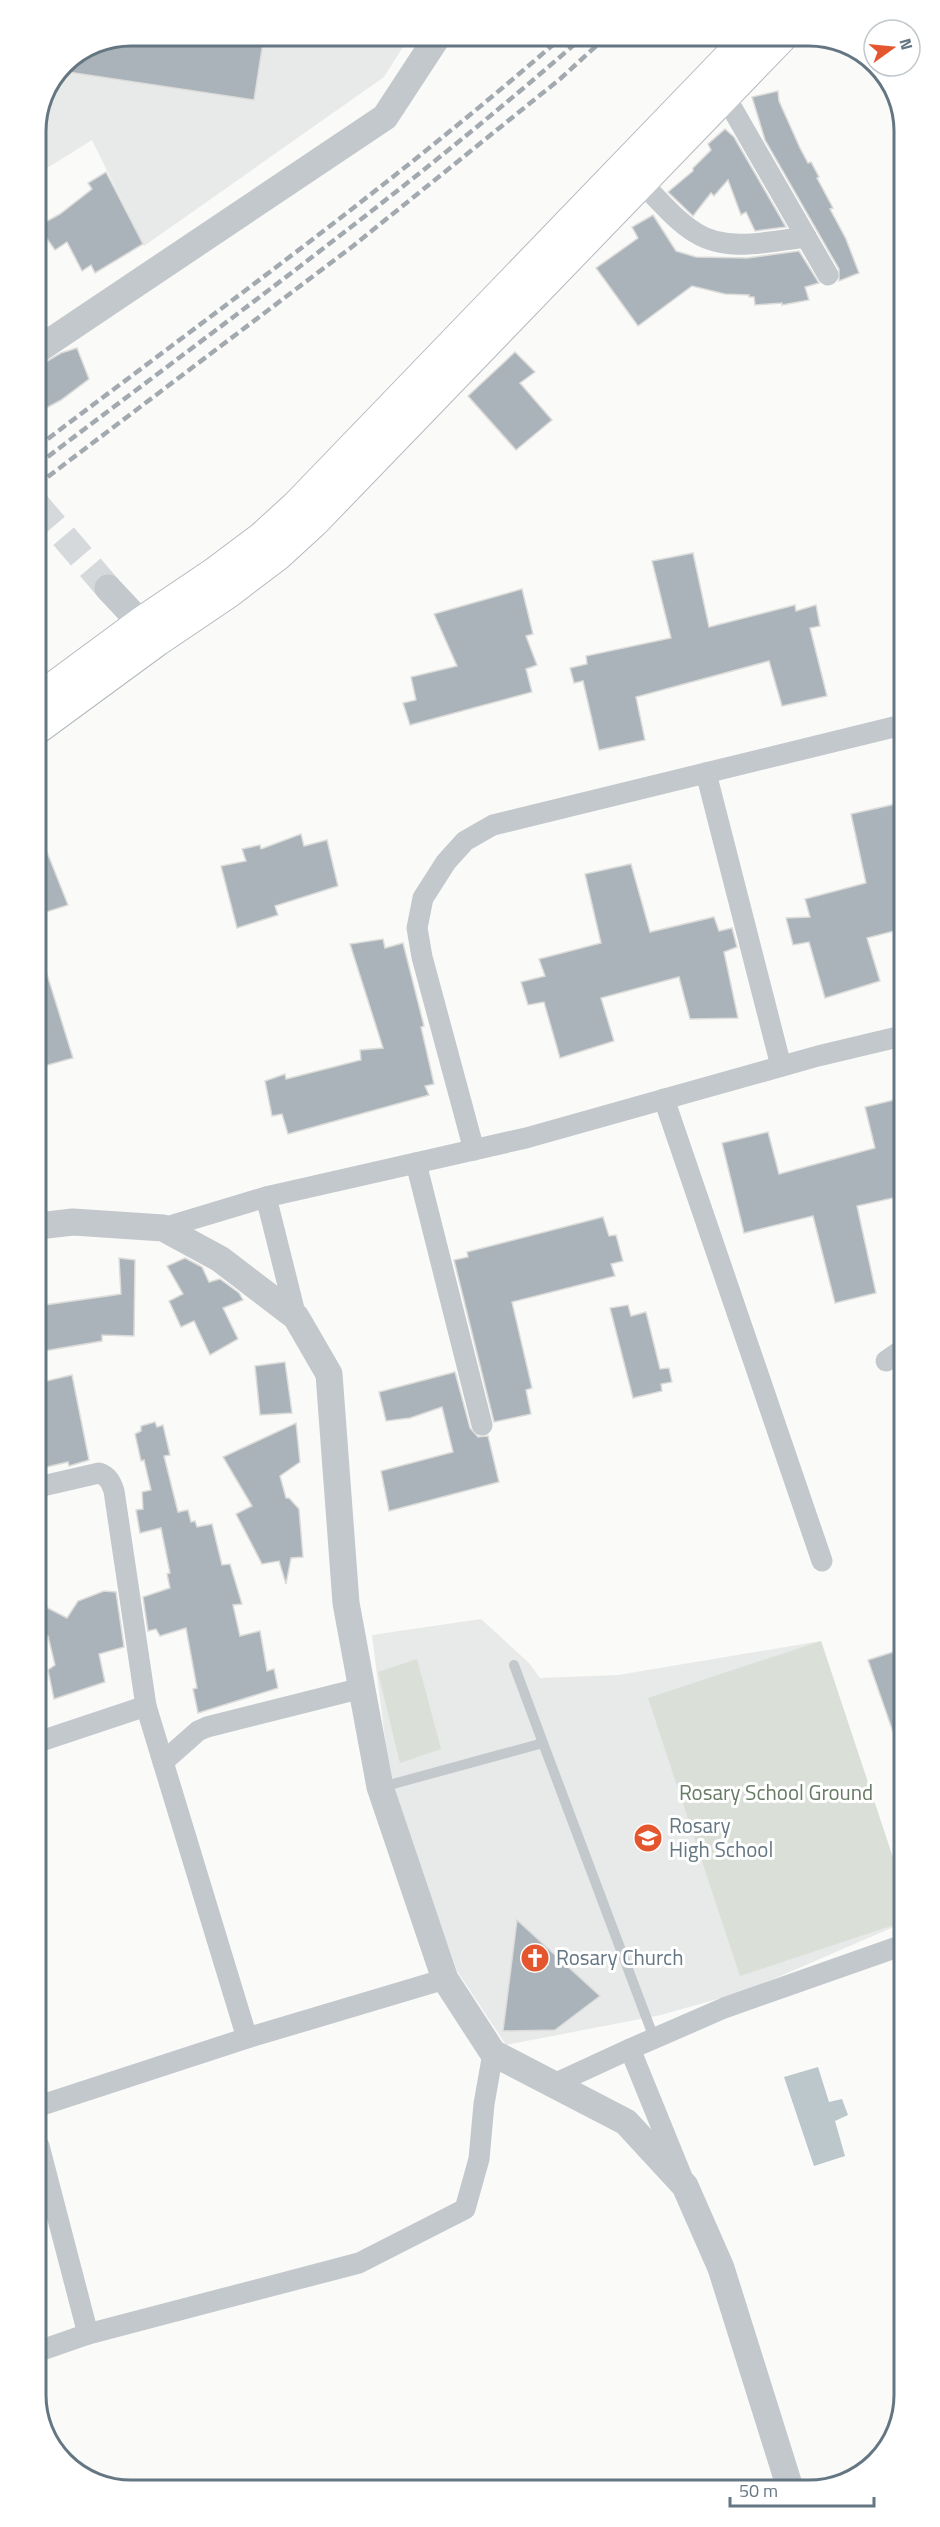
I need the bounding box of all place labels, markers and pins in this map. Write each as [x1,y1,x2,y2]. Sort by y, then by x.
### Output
place label: Rosary High School [669,1809,773,1865]
school or university icon: Rosary High School [632,1822,664,1854]
place label: Rosary Church [556,1941,684,1973]
church icon: Rosary Church [519,1942,551,1974]

